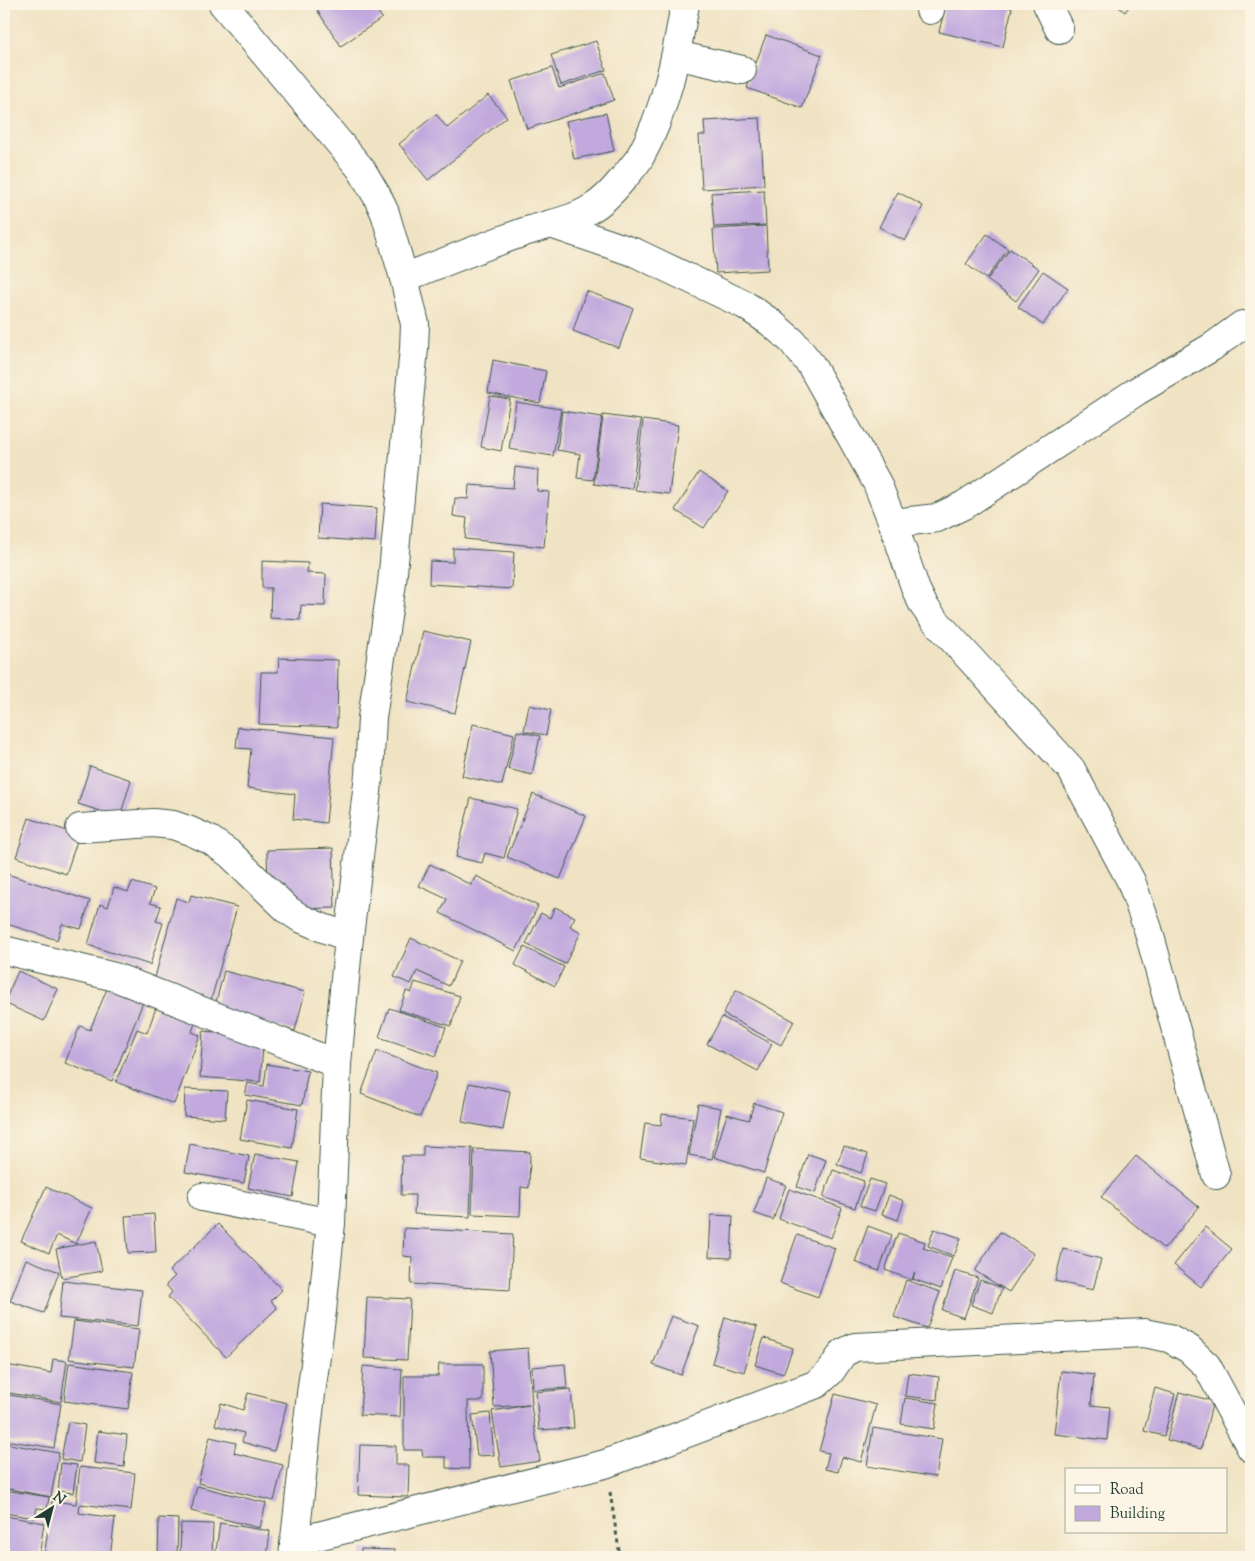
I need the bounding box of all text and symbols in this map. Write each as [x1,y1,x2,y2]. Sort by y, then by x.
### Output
legend [1065,1468,1228,1534]
text: Road [1110,1480,1144,1501]
north arrow [28,1484,78,1534]
text: N [48,1488,69,1510]
text: Building [1110,1504,1165,1525]

